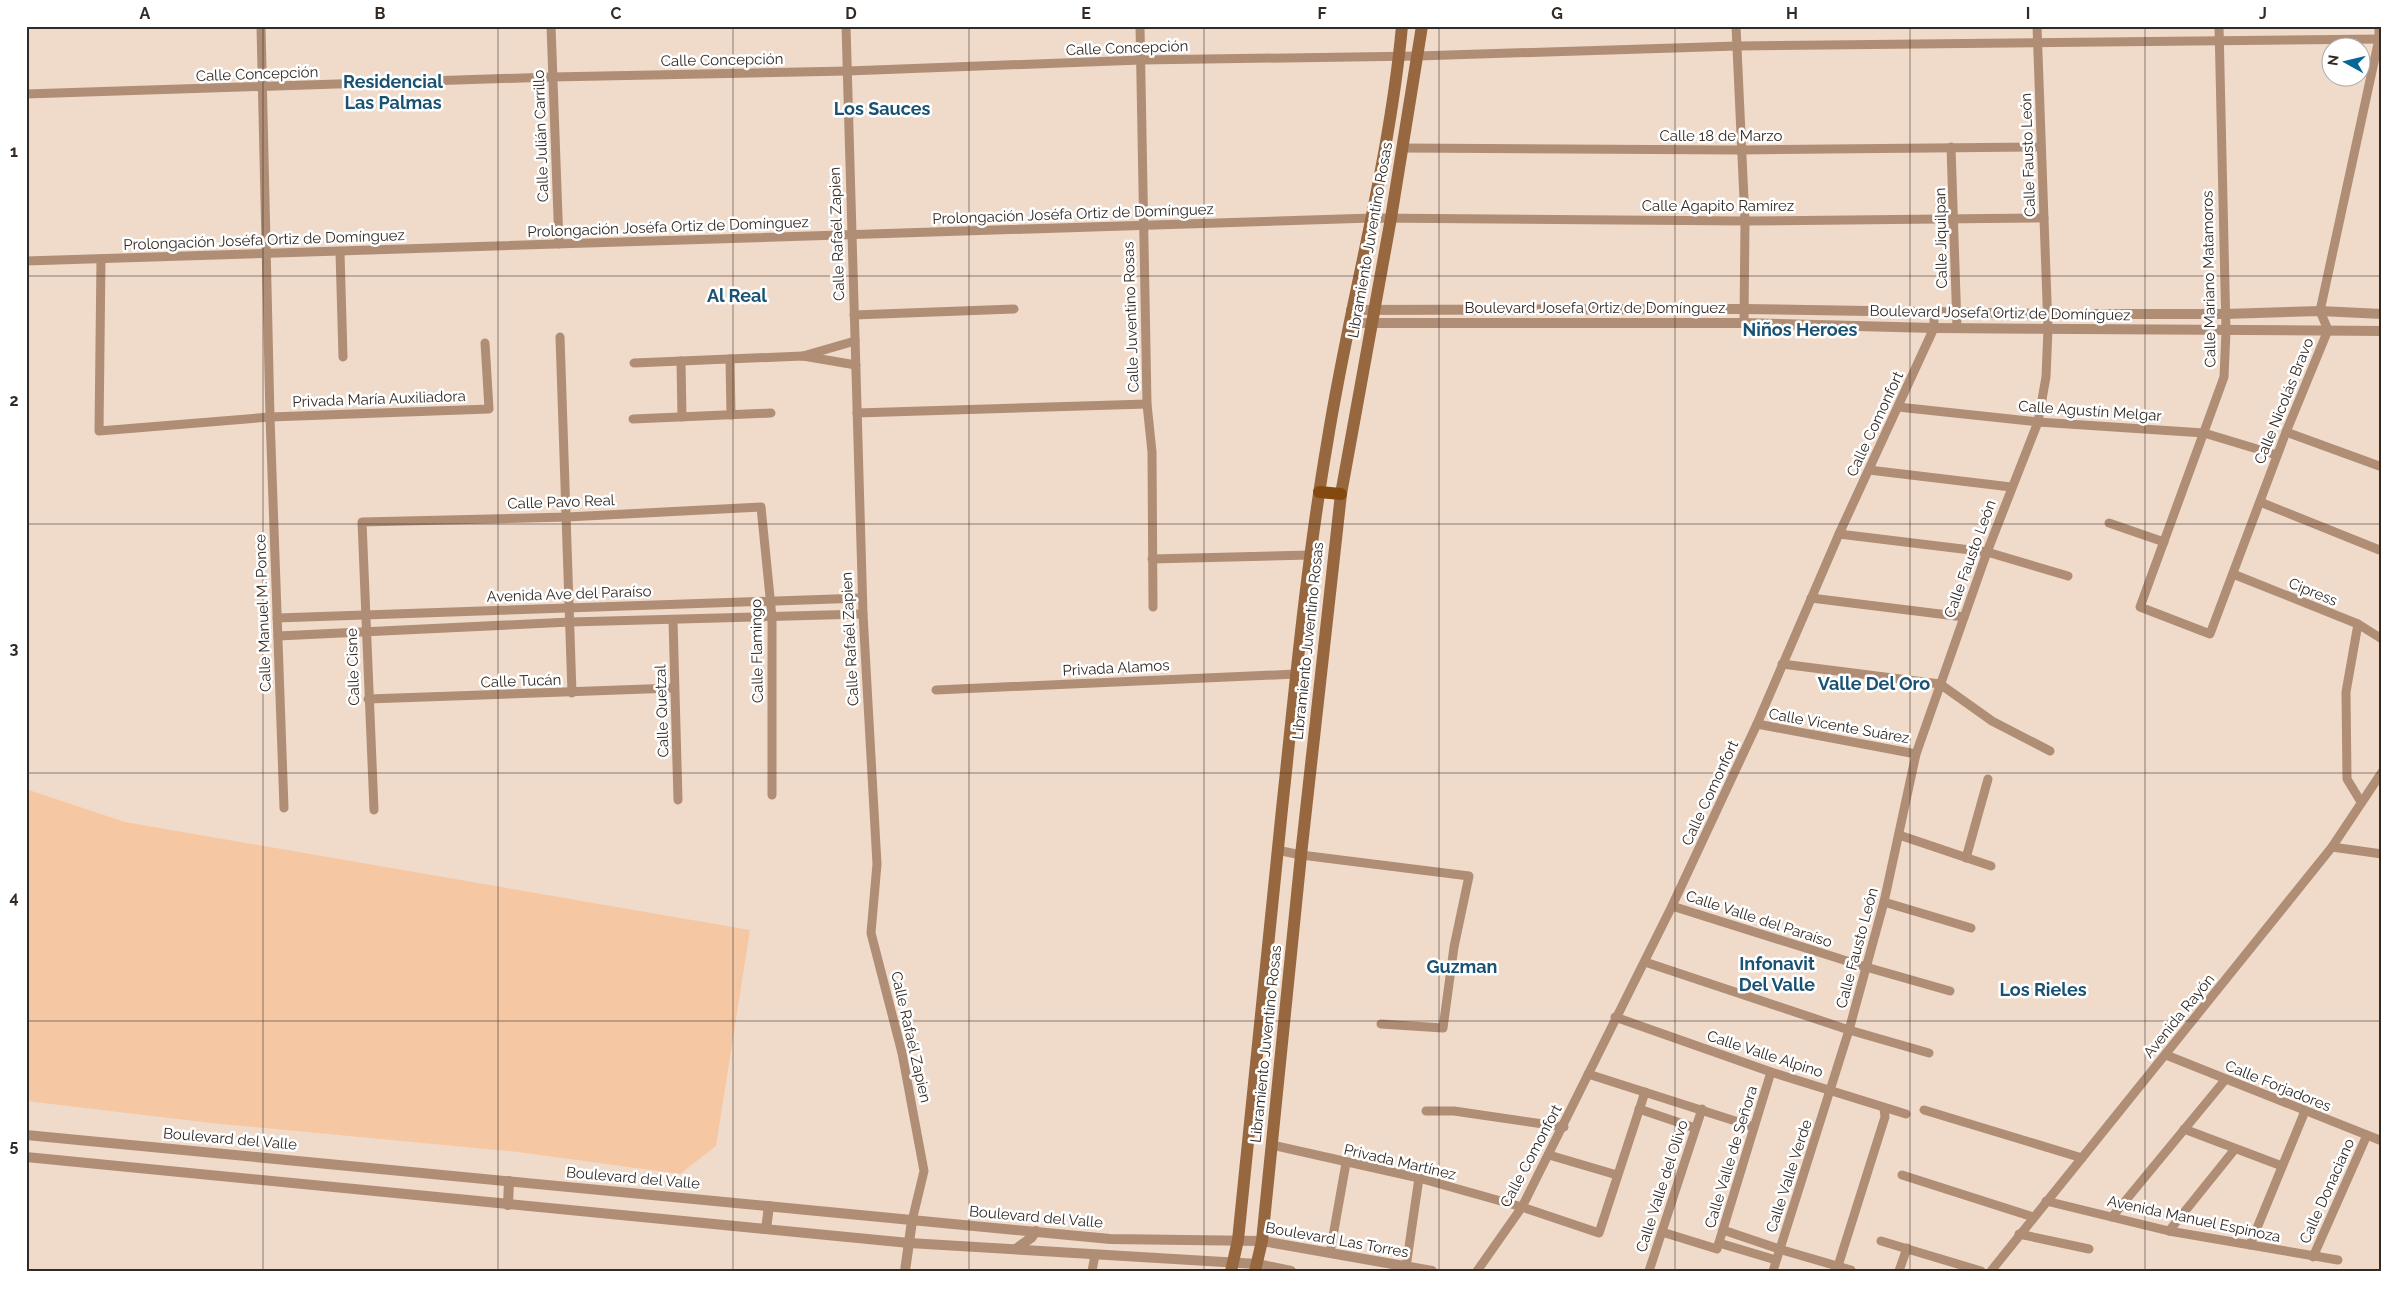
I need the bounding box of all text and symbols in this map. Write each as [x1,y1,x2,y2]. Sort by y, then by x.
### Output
text: A [140,4,151,23]
text: B [375,4,386,23]
text: C [611,4,622,23]
text: D [845,4,857,23]
text: E [1081,4,1091,23]
text: F [1317,4,1327,23]
text: G [1551,4,1563,23]
text: H [1786,4,1798,23]
text: I [2026,4,2030,23]
text: J [2259,4,2267,23]
street label: Calle Concepción [1065,37,1189,59]
north arrow [2320,38,2370,88]
street label: Calle Concepción [661,50,783,70]
text: N [2324,54,2342,67]
street label: Calle Concepción [195,63,319,85]
street label: Calle Julián Carrillo [530,69,552,202]
district label: Residencial Las Palmas [343,71,443,113]
street label: Calle Fausto León [2017,93,2039,217]
district label: Los Sauces [834,98,930,119]
street label: Calle 18 de Marzo [1659,127,1783,145]
street label: Libramiento Juventino Rosas [1344,141,1396,339]
text: 1 [10,142,18,161]
street label: Calle Rafaél Zapien [826,167,848,301]
street label: Calle Jiquilpan [1931,187,1951,289]
street label: Calle Mariano Matamoros [2198,190,2220,368]
street label: Calle Agapito Ramírez [1642,197,1794,215]
street label: Prolongación Joséfa Ortiz de Domínguez [932,200,1214,228]
street label: Prolongación Joséfa Ortiz de Domínguez [527,213,809,241]
street label: Prolongación Joséfa Ortiz de Domínguez [123,226,405,254]
street label: Calle Juventino Rosas [1119,241,1143,393]
district label: Al Real [707,285,767,306]
street label: Boulevard Josefa Ortiz de Domínguez [1465,299,1725,317]
street label: Boulevard Josefa Ortiz de Domínguez [1869,302,2131,324]
district label: Niños Heroes [1743,319,1857,340]
street label: Calle Nicolás Bravo [2250,335,2318,467]
street label: Calle Comonfort [1843,369,1907,479]
street label: Privada María Auxiliadora [292,387,466,411]
text: 2 [9,391,19,410]
street label: Calle Agustín Melgar [2018,397,2163,425]
street label: Calle Pavo Real [507,491,616,513]
street label: Calle Fausto León [1940,498,2000,620]
street label: Calle Manuel M. Ponce [251,534,275,692]
street label: Libramiento Juventino Rosas [1289,541,1327,741]
street label: Calle Rafaél Zapien [838,572,862,706]
street label: Cipress [2286,574,2340,610]
street label: Avenida Ave del Paraíso [486,582,652,606]
street label: Calle Flamingo [747,599,767,703]
street label: Calle Cisne [343,628,363,706]
text: 3 [10,639,19,658]
street label: Privada Alamos [1062,656,1170,680]
street label: Calle Quetzal [651,663,673,758]
street label: Calle Tucán [480,671,562,691]
district label: Valle Del Oro [1818,673,1930,694]
street label: Calle Vicente Suárez [1767,705,1911,747]
street label: Calle Comonfort [1678,738,1742,848]
street label: Calle Fausto León [1832,886,1882,1010]
street label: Calle Valle del Paraíso [1683,887,1835,951]
text: 4 [9,888,19,907]
street label: Libramiento Juventino Rosas [1247,944,1285,1144]
district label: Infonavit Del Valle [1739,953,1815,995]
district label: Guzman [1426,956,1498,977]
street label: Calle Rafaél Zapien [887,970,935,1104]
street label: Avenida Rayón [2140,970,2218,1062]
district label: Los Rieles [1999,979,2087,1000]
street label: Calle Valle Alpino [1705,1027,1825,1081]
street label: Calle Forjadores [2222,1057,2334,1115]
street label: Calle Valle de Señora [1701,1084,1761,1230]
street label: Calle Comonfort [1496,1102,1566,1210]
street label: Calle Valle Verde [1762,1117,1816,1235]
street label: Calle Valle del Olivo [1632,1118,1692,1254]
street label: Boulevard del Valle [162,1124,298,1154]
text: 5 [10,1136,19,1155]
street label: Calle Donaciano [2296,1136,2358,1246]
street label: Privada Martínez [1342,1140,1458,1184]
street label: Boulevard del Valle [565,1163,701,1193]
street label: Avenida Manuel Espinoza [2106,1192,2282,1246]
street label: Boulevard del Valle [968,1202,1104,1232]
street label: Boulevard Las Torres [1264,1219,1410,1261]

